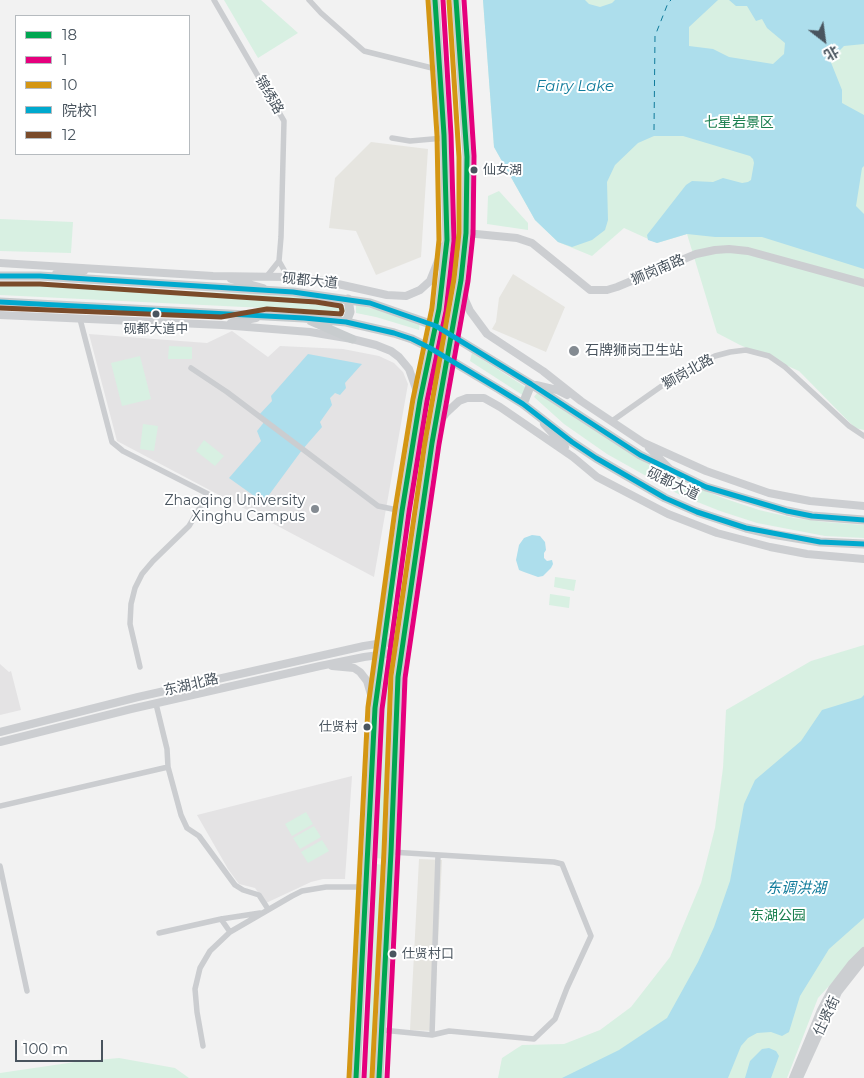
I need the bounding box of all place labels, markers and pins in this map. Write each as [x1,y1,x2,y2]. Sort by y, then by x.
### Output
place label: 仙女湖 [483,162,522,178]
marker: 仙女湖 [469,165,479,175]
marker: 砚都大道中 [151,309,161,319]
place label: 砚都大道中 [124,321,188,337]
place label: 石牌狮岗卫生站 [585,343,683,359]
marker: 石牌狮岗卫生站 [567,344,581,358]
place label: Zhaoqing University Xinghu Campus [164,493,305,526]
marker: Zhaoqing University Xinghu Campus [309,503,321,515]
place label: 仕贤村 [319,719,358,735]
marker: 仕贤村 [362,722,372,732]
place label: 仕贤村口 [402,946,454,962]
marker: 仕贤村口 [388,949,398,959]

